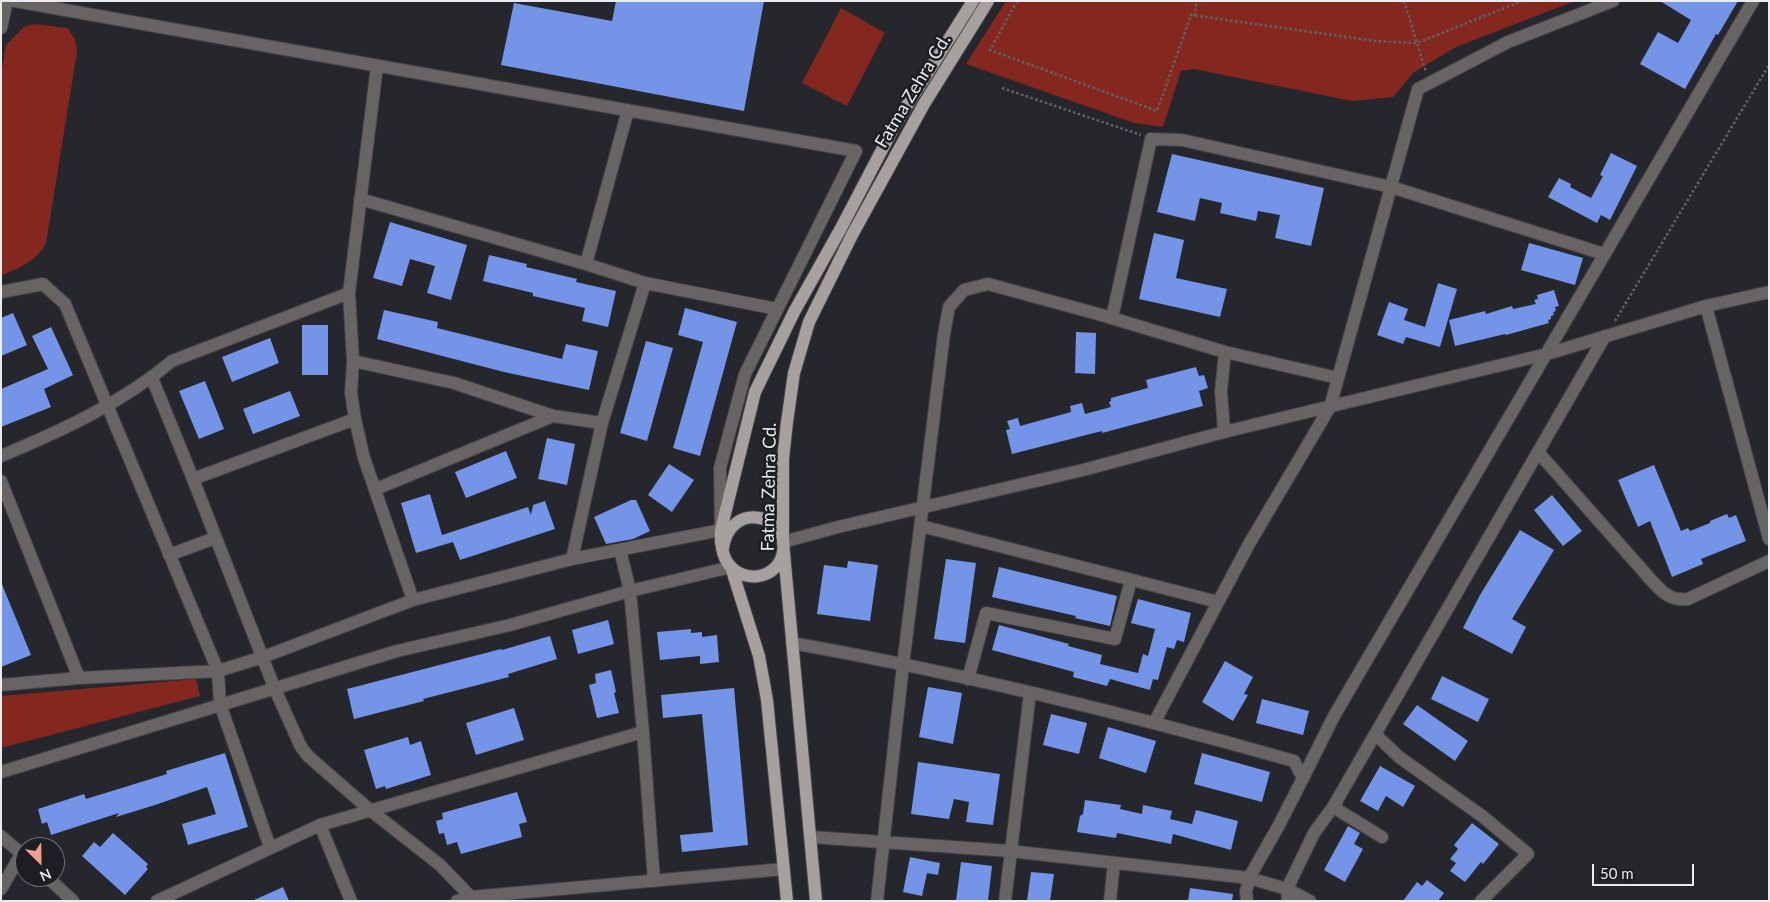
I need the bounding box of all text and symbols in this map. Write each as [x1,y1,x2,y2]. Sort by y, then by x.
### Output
street label: Fatma Zehra Cd. [871,30,955,152]
street label: Fatma Zehra Cd. [757,422,781,552]
north arrow [15,837,65,887]
scale bar [1595,854,1698,886]
text: 50 m [1600,864,1634,882]
text: N [37,865,54,885]

